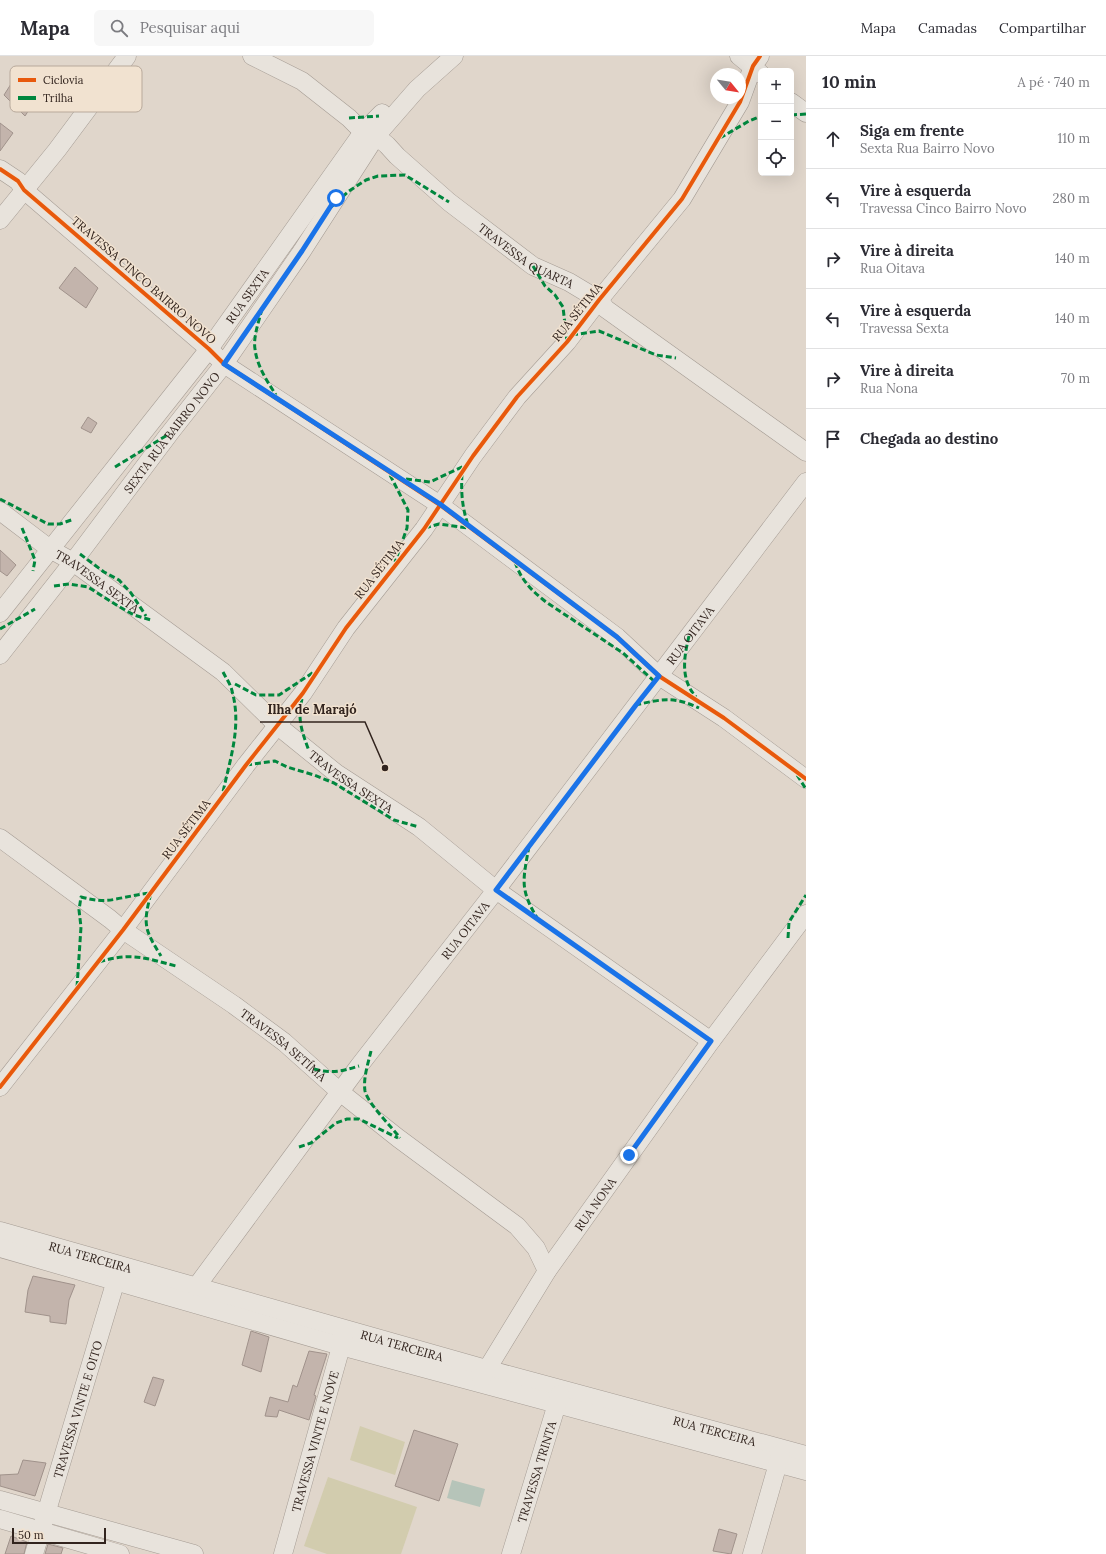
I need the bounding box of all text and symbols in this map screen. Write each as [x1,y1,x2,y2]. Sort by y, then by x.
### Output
search box [94,10,374,46]
text: Mapa [20,16,70,40]
icon: search [108,17,130,39]
text: Pesquisar aqui [140,18,240,37]
text: Mapa [860,19,896,37]
text: Camadas [918,19,977,37]
text: Compartilhar [999,19,1086,37]
legend [10,66,142,112]
north arrow [710,68,746,104]
map controls [758,68,794,176]
button: + [758,68,794,104]
text: 10 min [822,71,876,93]
text: Ciclovia [43,73,84,87]
text: A pé · 740 m [1018,74,1090,91]
text: Trilha [43,91,73,105]
button: − [758,104,794,140]
text: Siga em frente [860,121,964,140]
icon: ahead [822,128,844,150]
text: 110 m [1057,130,1090,147]
button: locate [758,140,794,176]
text: Sexta Rua Bairro Novo [860,140,995,157]
text: Vire à esquerda [860,181,971,200]
icon: left [822,188,844,210]
route start [327,189,345,207]
text: 280 m [1053,190,1090,207]
text: Travessa Cinco Bairro Novo [860,200,1027,217]
street label: TRAVESSA CINCO BAIRRO NOVO [68,213,220,347]
street label: TRAVESSA QUARTA [475,220,577,291]
text: Vire à direita [860,241,954,260]
icon: right [822,248,844,270]
text: 140 m [1055,250,1090,267]
text: Rua Oitava [860,260,925,277]
street label: RUA SEXTA [222,265,272,326]
street label: RUA SÉTIMA [549,279,606,344]
text: Vire à esquerda [860,301,971,320]
icon: left [822,308,844,330]
text: 140 m [1055,310,1090,327]
text: Travessa Sexta [860,320,949,337]
text: Vire à direita [860,361,954,380]
icon: right [822,368,844,390]
street label: SEXTA RUA BAIRRO NOVO [120,369,223,496]
text: 70 m [1061,370,1090,387]
text: Rua Nona [860,380,918,397]
icon: arrive [822,428,844,450]
text: Chegada ao destino [860,429,998,448]
street label: RUA SÉTIMA [351,536,407,602]
street label: TRAVESSA SEXTA [53,546,143,616]
street label: RUA OITAVA [663,602,717,667]
callout: Ilha de Marajó [260,697,365,722]
text: Ilha de Marajó [267,701,357,718]
street label: TRAVESSA SEXTA [306,747,396,816]
street label: RUA SÉTIMA [159,796,214,862]
street label: RUA OITAVA [438,898,492,962]
street label: TRAVESSA SETÍMA [237,1005,330,1084]
route end [620,1146,638,1164]
street label: RUA NONA [571,1174,619,1234]
street label: RUA TERCEIRA [47,1238,134,1276]
street label: RUA TERCEIRA [359,1326,446,1364]
street label: TRAVESSA VINTE E OITO [50,1339,105,1480]
street label: TRAVESSA VINTE E NOVE [288,1369,341,1514]
street label: RUA TERCEIRA [672,1412,758,1449]
street label: TRAVESSA TRINTA [514,1419,559,1525]
scale bar [12,1526,106,1545]
text: 50 m [18,1528,44,1542]

